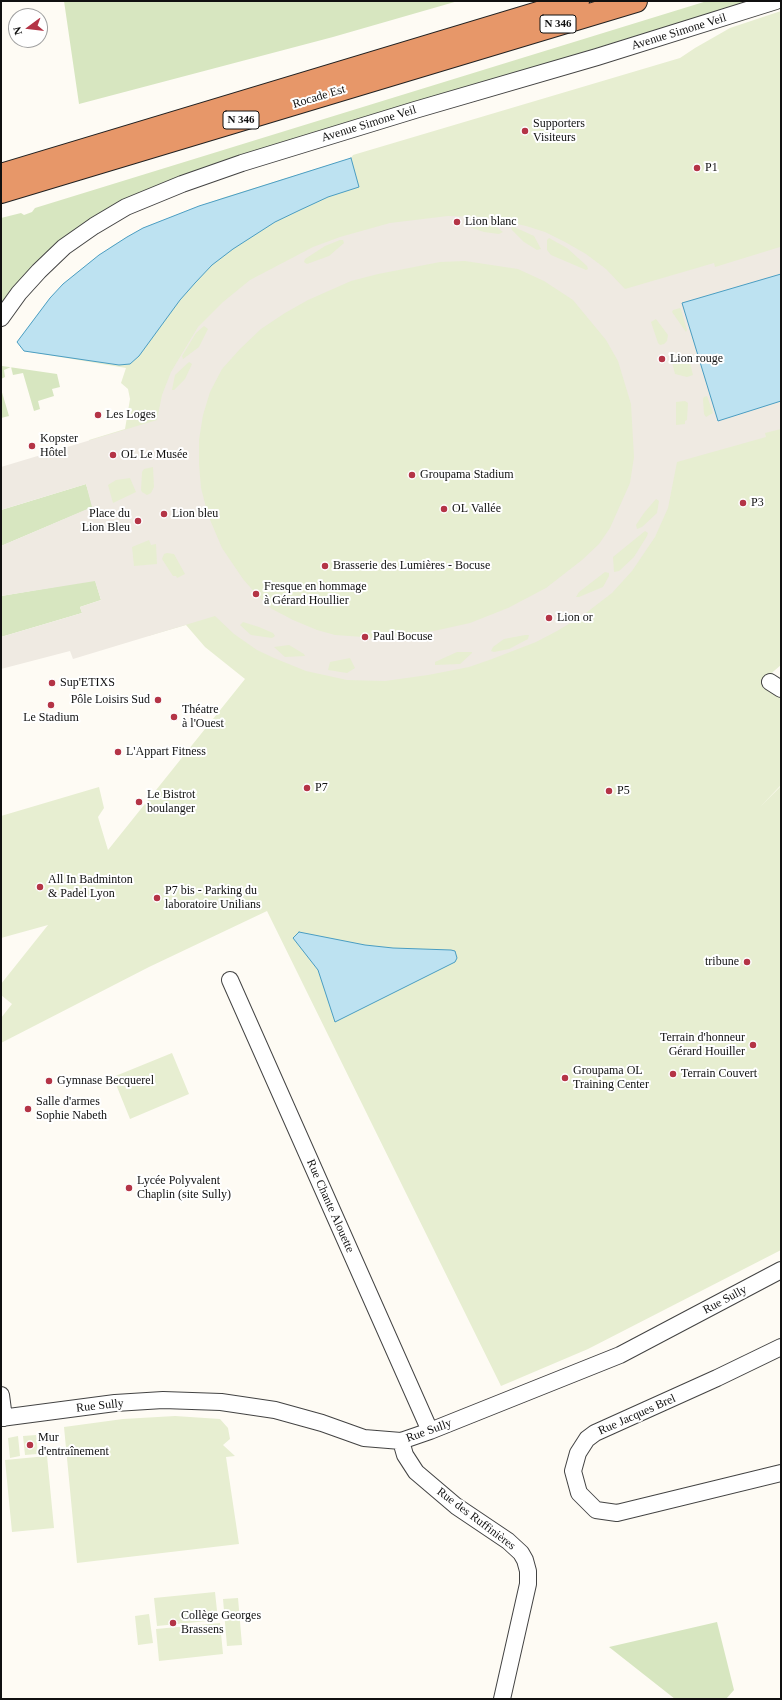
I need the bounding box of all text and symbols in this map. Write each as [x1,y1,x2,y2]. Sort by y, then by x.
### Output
north arrow [8,8,48,48]
street label: Avenue Simone Veil [630,11,728,53]
road number: N 346 [540,15,576,33]
text: N [11,25,24,36]
street label: Rocade Est [291,82,347,112]
street label: Avenue Simone Veil [320,103,418,145]
road number: N 346 [223,111,259,129]
place label: Supporters Visiteurs [533,117,585,145]
marker: Supporters Visiteurs [520,126,530,136]
place label: P1 [705,161,718,175]
marker: P1 [692,163,702,173]
place label: Lion blanc [465,215,517,229]
marker: Lion blanc [452,217,462,227]
place label: Lion rouge [670,352,723,366]
marker: Lion rouge [657,354,667,364]
place label: Les Loges [106,408,156,422]
marker: Les Loges [93,410,103,420]
place label: Kopster Hôtel [40,432,78,460]
marker: Kopster Hôtel [27,441,37,451]
place label: OL Le Musée [121,448,188,462]
marker: OL Le Musée [108,450,118,460]
place label: Groupama Stadium [420,468,514,482]
marker: Groupama Stadium [407,470,417,480]
place label: P3 [751,496,764,510]
marker: P3 [738,498,748,508]
place label: OL Vallée [452,502,501,516]
marker: OL Vallée [439,504,449,514]
place label: Place du Lion Bleu [82,507,130,535]
place label: Lion bleu [172,507,218,521]
marker: Lion bleu [159,509,169,519]
marker: Place du Lion Bleu [133,516,143,526]
place label: Brasserie des Lumières - Bocuse [333,559,490,573]
marker: Brasserie des Lumières - Bocuse [320,561,330,571]
place label: Fresque en hommage à Gérard Houllier [264,580,367,608]
marker: Fresque en hommage à Gérard Houllier [251,589,261,599]
place label: Lion or [557,611,593,625]
marker: Lion or [544,613,554,623]
place label: Paul Bocuse [373,630,433,644]
marker: Paul Bocuse [360,632,370,642]
place label: Sup'ETIXS [60,676,115,690]
marker: Sup'ETIXS [47,678,57,688]
place label: Pôle Loisirs Sud [71,693,150,707]
marker: Pôle Loisirs Sud [153,695,163,705]
marker: Le Stadium [46,700,56,710]
place label: Théatre à l'Ouest [182,703,224,731]
place label: Le Stadium [23,711,79,725]
marker: Théatre à l'Ouest [169,712,179,722]
place label: L'Appart Fitness [126,745,206,759]
marker: L'Appart Fitness [113,747,123,757]
place label: P7 [315,781,328,795]
marker: P7 [302,783,312,793]
place label: P5 [617,784,630,798]
marker: P5 [604,786,614,796]
place label: Le Bistrot boulanger [147,788,195,816]
marker: Le Bistrot boulanger [134,797,144,807]
place label: All In Badminton & Padel Lyon [48,873,133,901]
marker: All In Badminton & Padel Lyon [35,882,45,892]
place label: P7 bis - Parking du laboratoire Unilians [165,884,261,912]
marker: P7 bis - Parking du laboratoire Unilians [152,893,162,903]
place label: tribune [705,955,739,969]
marker: tribune [742,957,752,967]
place label: Terrain d'honneur Gérard Houiller [660,1031,745,1059]
marker: Terrain d'honneur Gérard Houiller [748,1040,758,1050]
place label: Groupama OL Training Center [573,1064,649,1092]
place label: Terrain Couvert [681,1067,757,1081]
marker: Terrain Couvert [668,1069,678,1079]
marker: Groupama OL Training Center [560,1073,570,1083]
place label: Gymnase Becquerel [57,1074,154,1088]
marker: Gymnase Becquerel [44,1076,54,1086]
place label: Salle d'armes Sophie Nabeth [36,1095,107,1123]
marker: Salle d'armes Sophie Nabeth [23,1104,33,1114]
street label: Rue Chante Alouette [303,1157,357,1255]
place label: Lycée Polyvalent Chaplin (site Sully) [137,1174,231,1202]
marker: Lycée Polyvalent Chaplin (site Sully) [124,1183,134,1193]
street label: Rue Sully [701,1282,749,1318]
street label: Rue Jacques Brel [596,1391,678,1439]
street label: Rue Sully [76,1396,124,1416]
street label: Rue Sully [404,1416,454,1446]
place label: Mur d'entraînement [38,1431,109,1459]
marker: Mur d'entraînement [25,1440,35,1450]
street label: Rue des Ruffinières [434,1485,518,1553]
place label: Collège Georges Brassens [181,1609,261,1637]
marker: Collège Georges Brassens [168,1618,178,1628]

